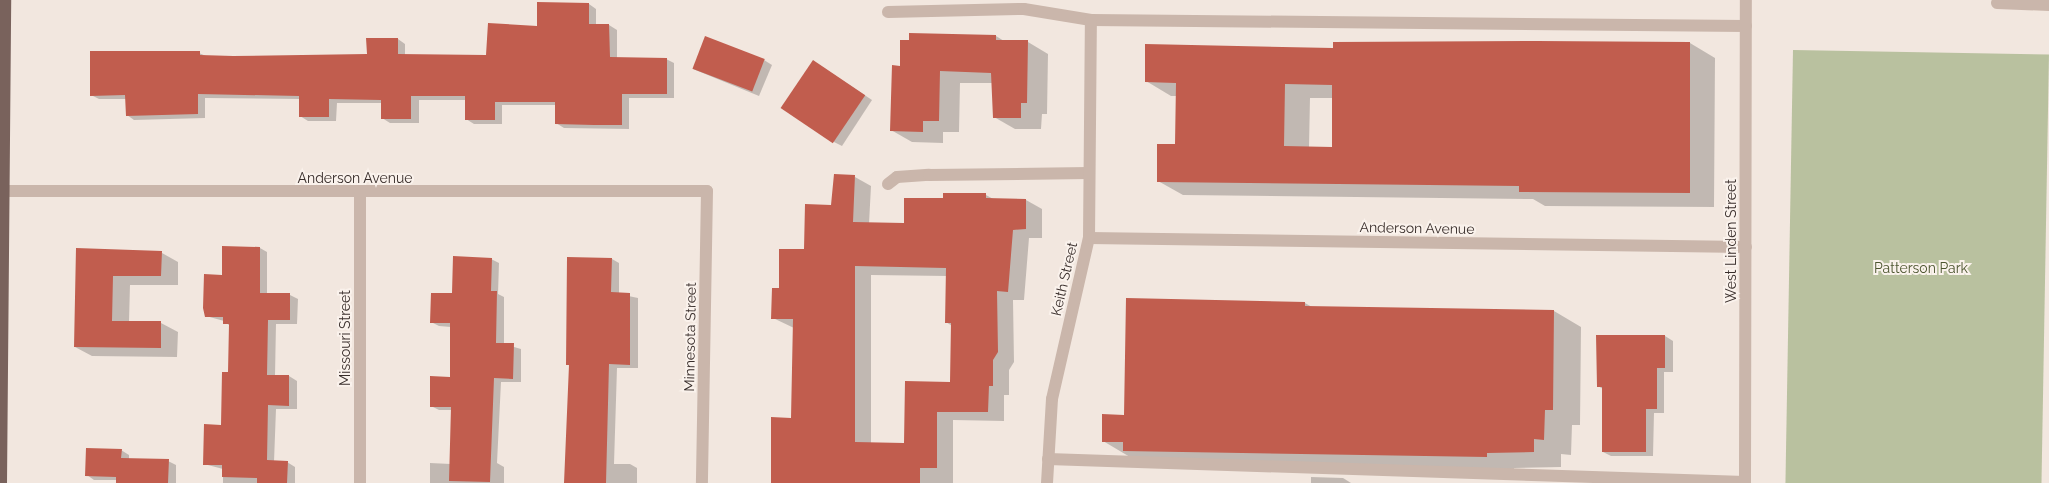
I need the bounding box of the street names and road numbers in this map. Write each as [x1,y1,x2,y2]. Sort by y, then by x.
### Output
street label: Anderson Avenue [297,170,413,186]
street label: West Linden Street [1723,179,1739,303]
street label: Anderson Avenue [1359,219,1475,237]
street label: Keith Street [1047,241,1081,317]
street label: Minnesota Street [681,282,699,392]
street label: Missouri Street [337,290,353,386]

